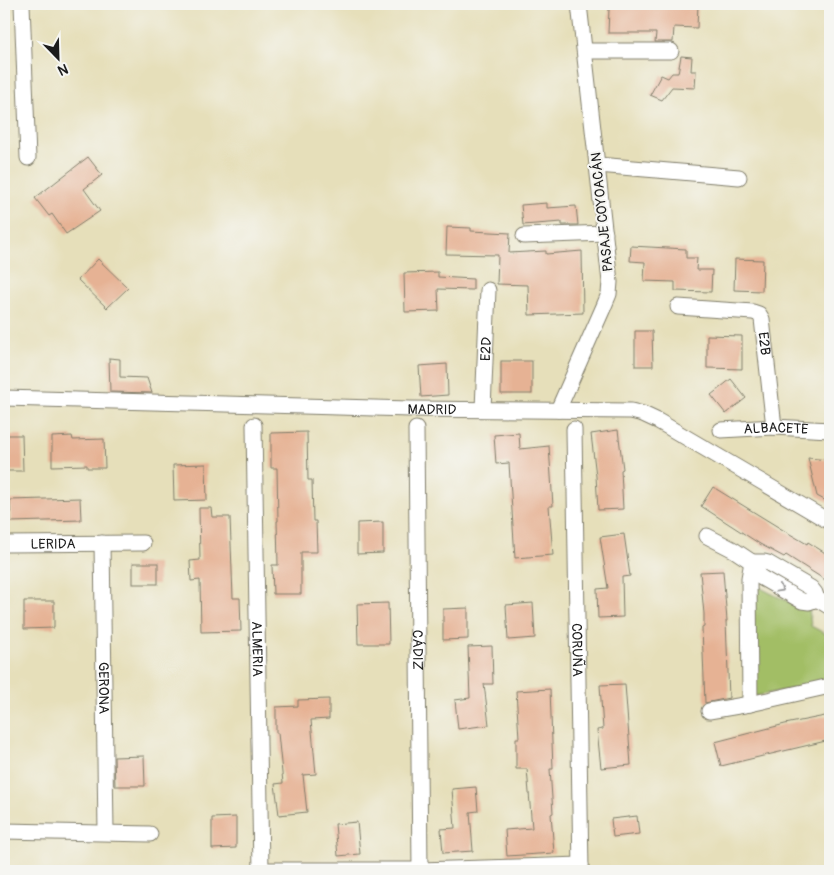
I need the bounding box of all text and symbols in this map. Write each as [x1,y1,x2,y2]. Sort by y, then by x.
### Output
north arrow [32,32,82,82]
text: N [55,60,71,79]
street label: PASAJE COYOACÁN [586,151,617,273]
street label: E2B [755,331,774,356]
street label: E2D [477,337,495,361]
street label: MADRID [407,400,457,418]
street label: ALBACETE [743,418,809,437]
street label: LERIDA [30,535,76,552]
one-way arrow [775,582,784,592]
street label: ALMERIA [249,621,266,677]
street label: CORUÑA [569,623,587,677]
street label: CÁDIZ [409,630,427,671]
street label: GERONA [95,662,113,714]

